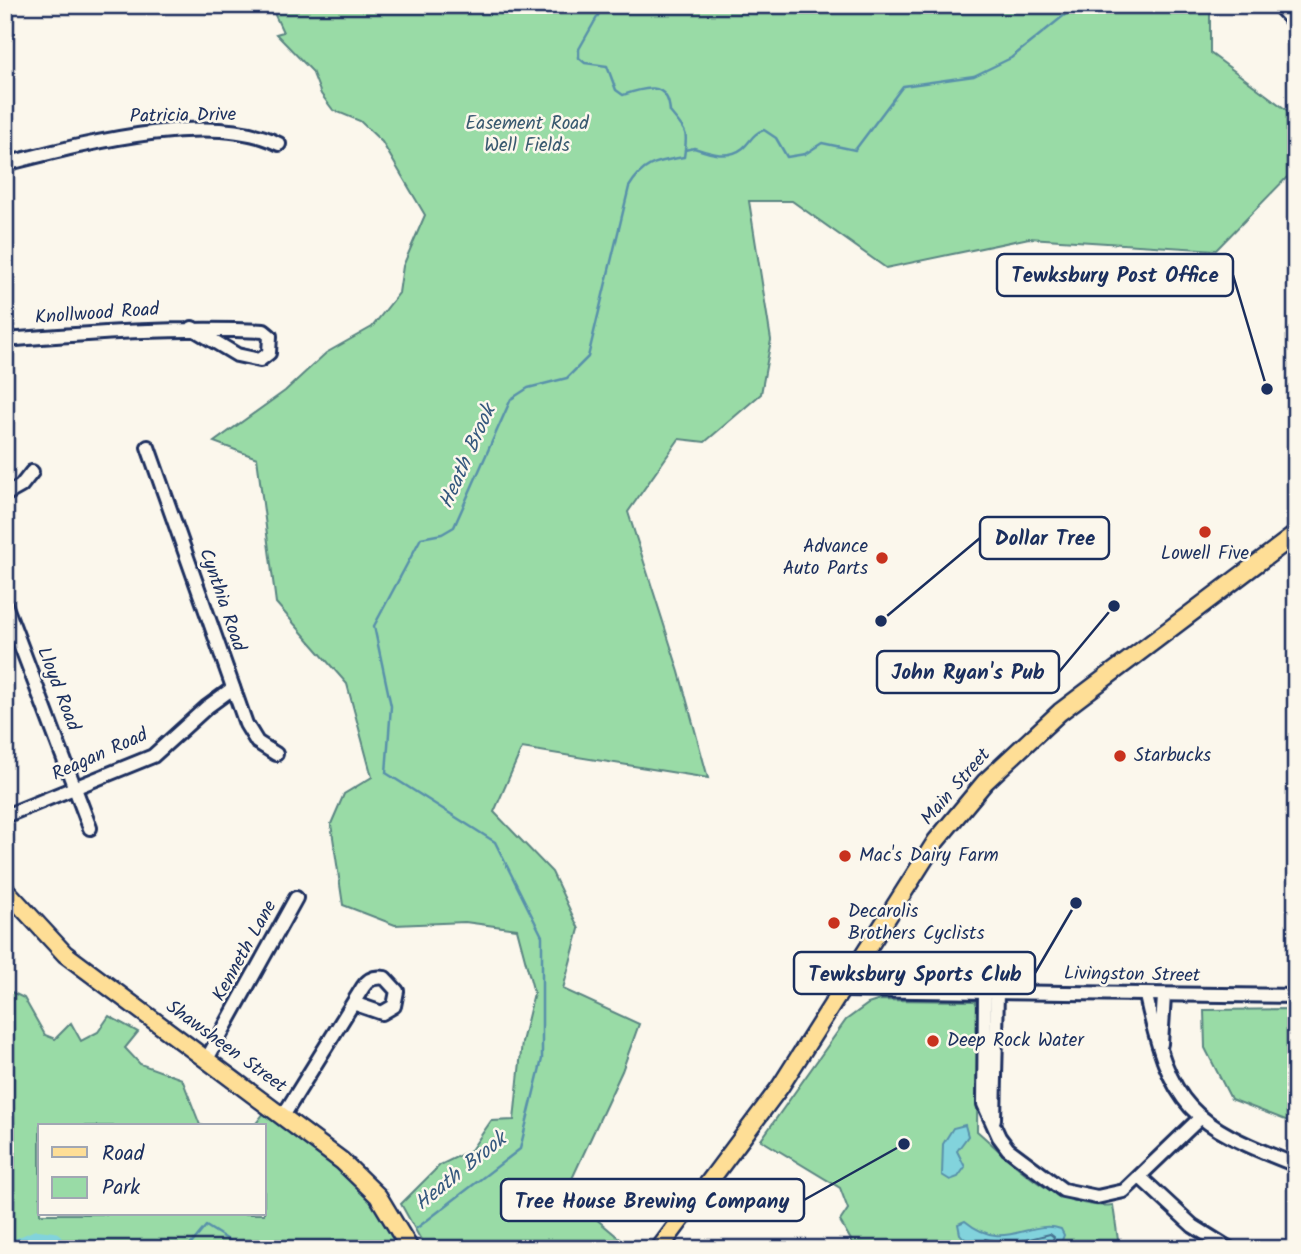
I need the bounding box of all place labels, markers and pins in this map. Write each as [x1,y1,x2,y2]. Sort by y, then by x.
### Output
callout: Tewksbury Post Office [997,254,1233,296]
callout: Dollar Tree [980,517,1109,559]
marker: Lowell Five [1197,524,1213,540]
place label: Advance Auto Parts [783,532,868,584]
place label: Lowell Five [1161,539,1250,569]
marker: Advance Auto Parts [874,550,890,566]
callout: John Ryan's Pub [877,651,1059,693]
place label: Starbucks [1134,741,1211,771]
marker: Starbucks [1112,748,1128,764]
place label: Mac's Dairy Farm [859,841,999,871]
marker: Mac's Dairy Farm [837,848,853,864]
place label: Decarolis Brothers Cyclists [848,897,985,949]
marker: Decarolis Brothers Cyclists [826,915,842,931]
callout: Tewksbury Sports Club [794,952,1035,994]
place label: Deep Rock Water [947,1026,1085,1056]
marker: Deep Rock Water [925,1033,941,1049]
callout: Tree House Brewing Company [501,1179,804,1221]

